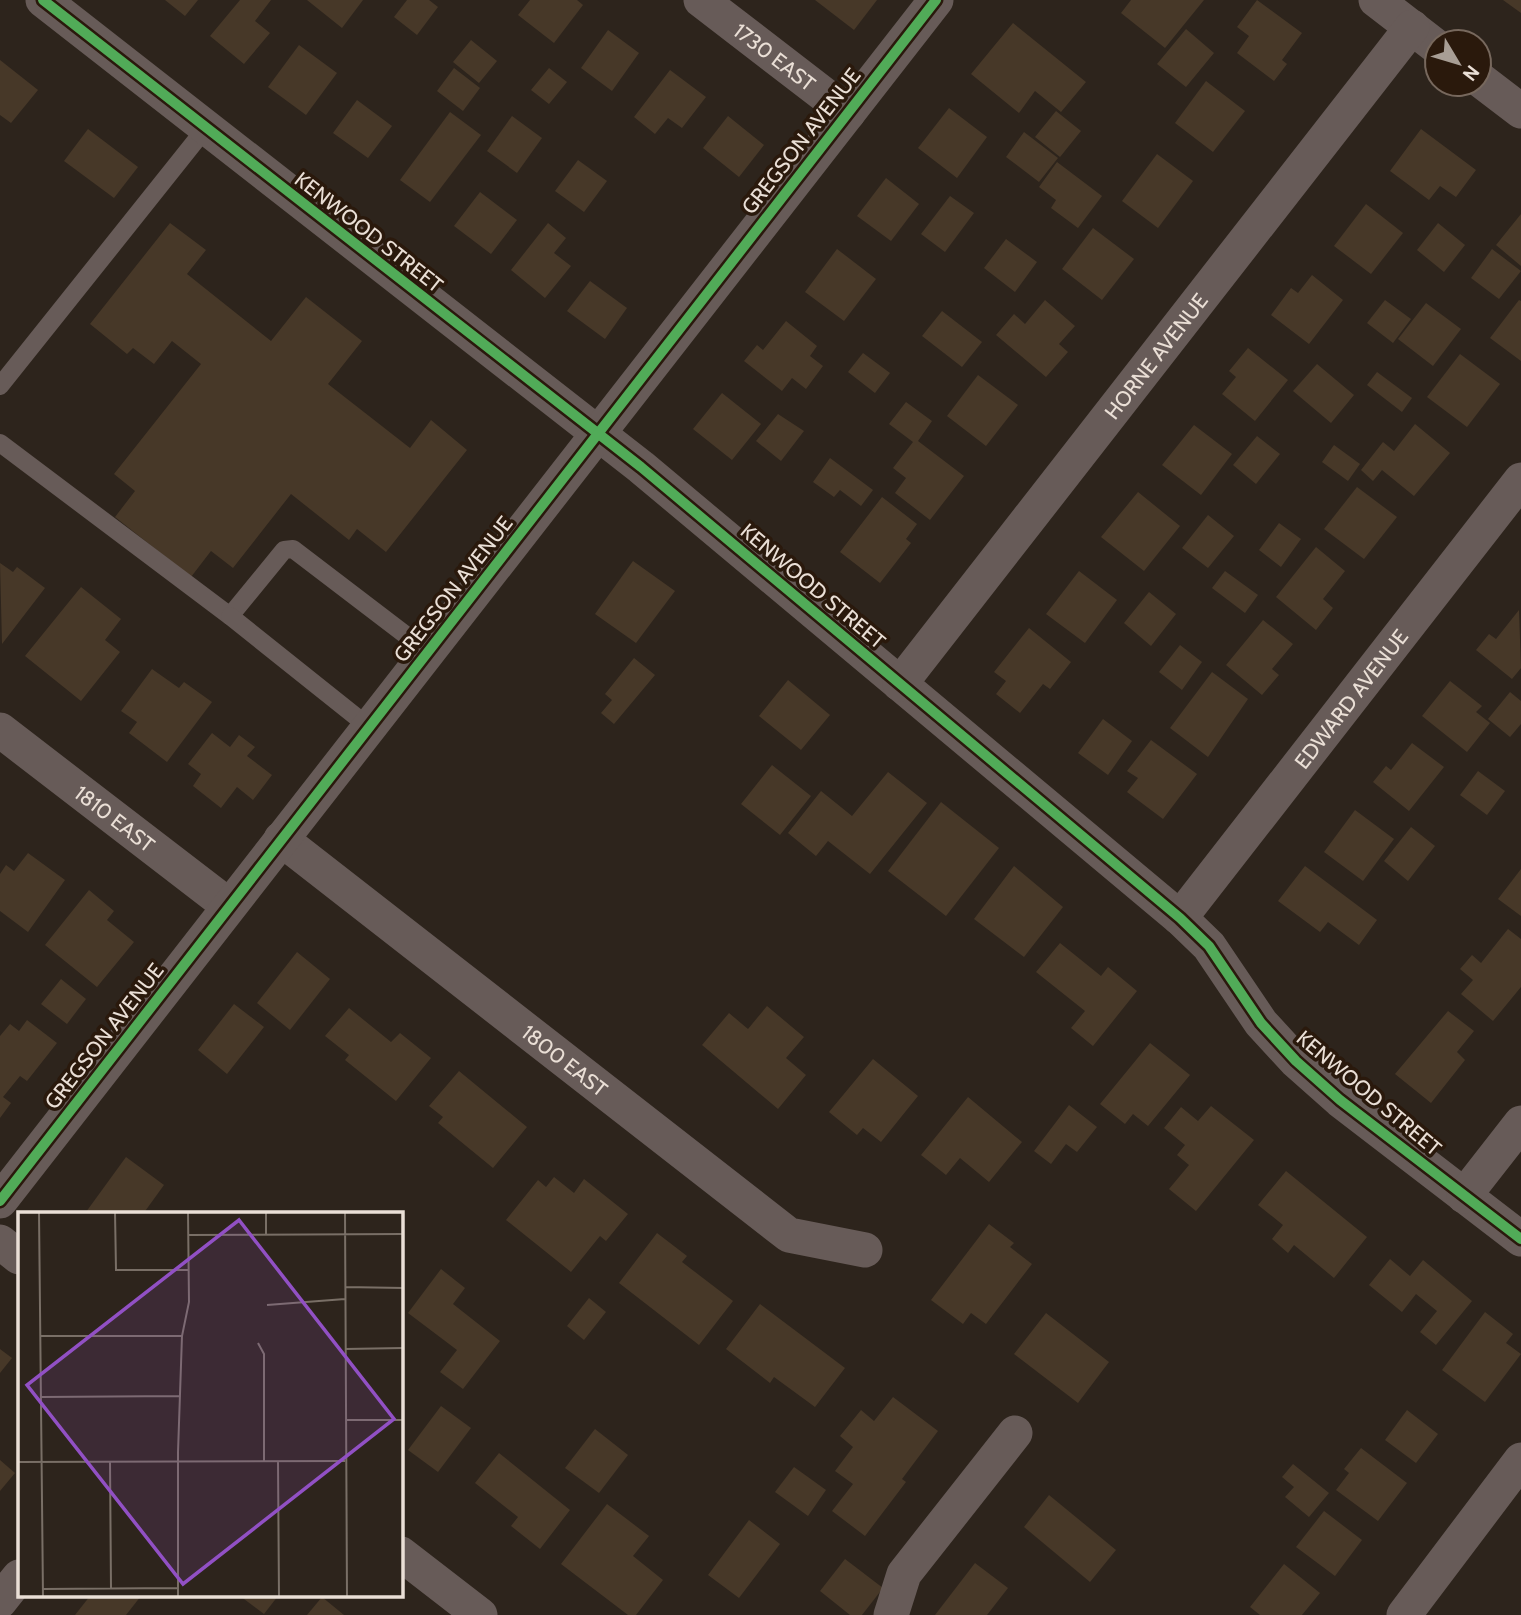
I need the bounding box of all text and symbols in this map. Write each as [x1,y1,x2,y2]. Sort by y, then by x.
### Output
street label: 1730 EAST [729,17,821,96]
north arrow [1423,28,1493,98]
text: N [1458,61,1484,86]
street label: GREGSON AVENUE [736,63,866,219]
street label: KENWOOD STREET [290,166,448,298]
street label: HORNE AVENUE [1099,288,1213,424]
street label: GREGSON AVENUE [388,511,518,667]
street label: KENWOOD STREET [736,518,890,654]
street label: EDWARD AVENUE [1289,624,1413,773]
street label: 1810 EAST [70,780,160,857]
street label: GREGSON AVENUE [39,958,169,1114]
street label: 1800 EAST [517,1019,613,1101]
street label: KENWOOD STREET [1292,1025,1446,1161]
inset map [18,1212,402,1598]

